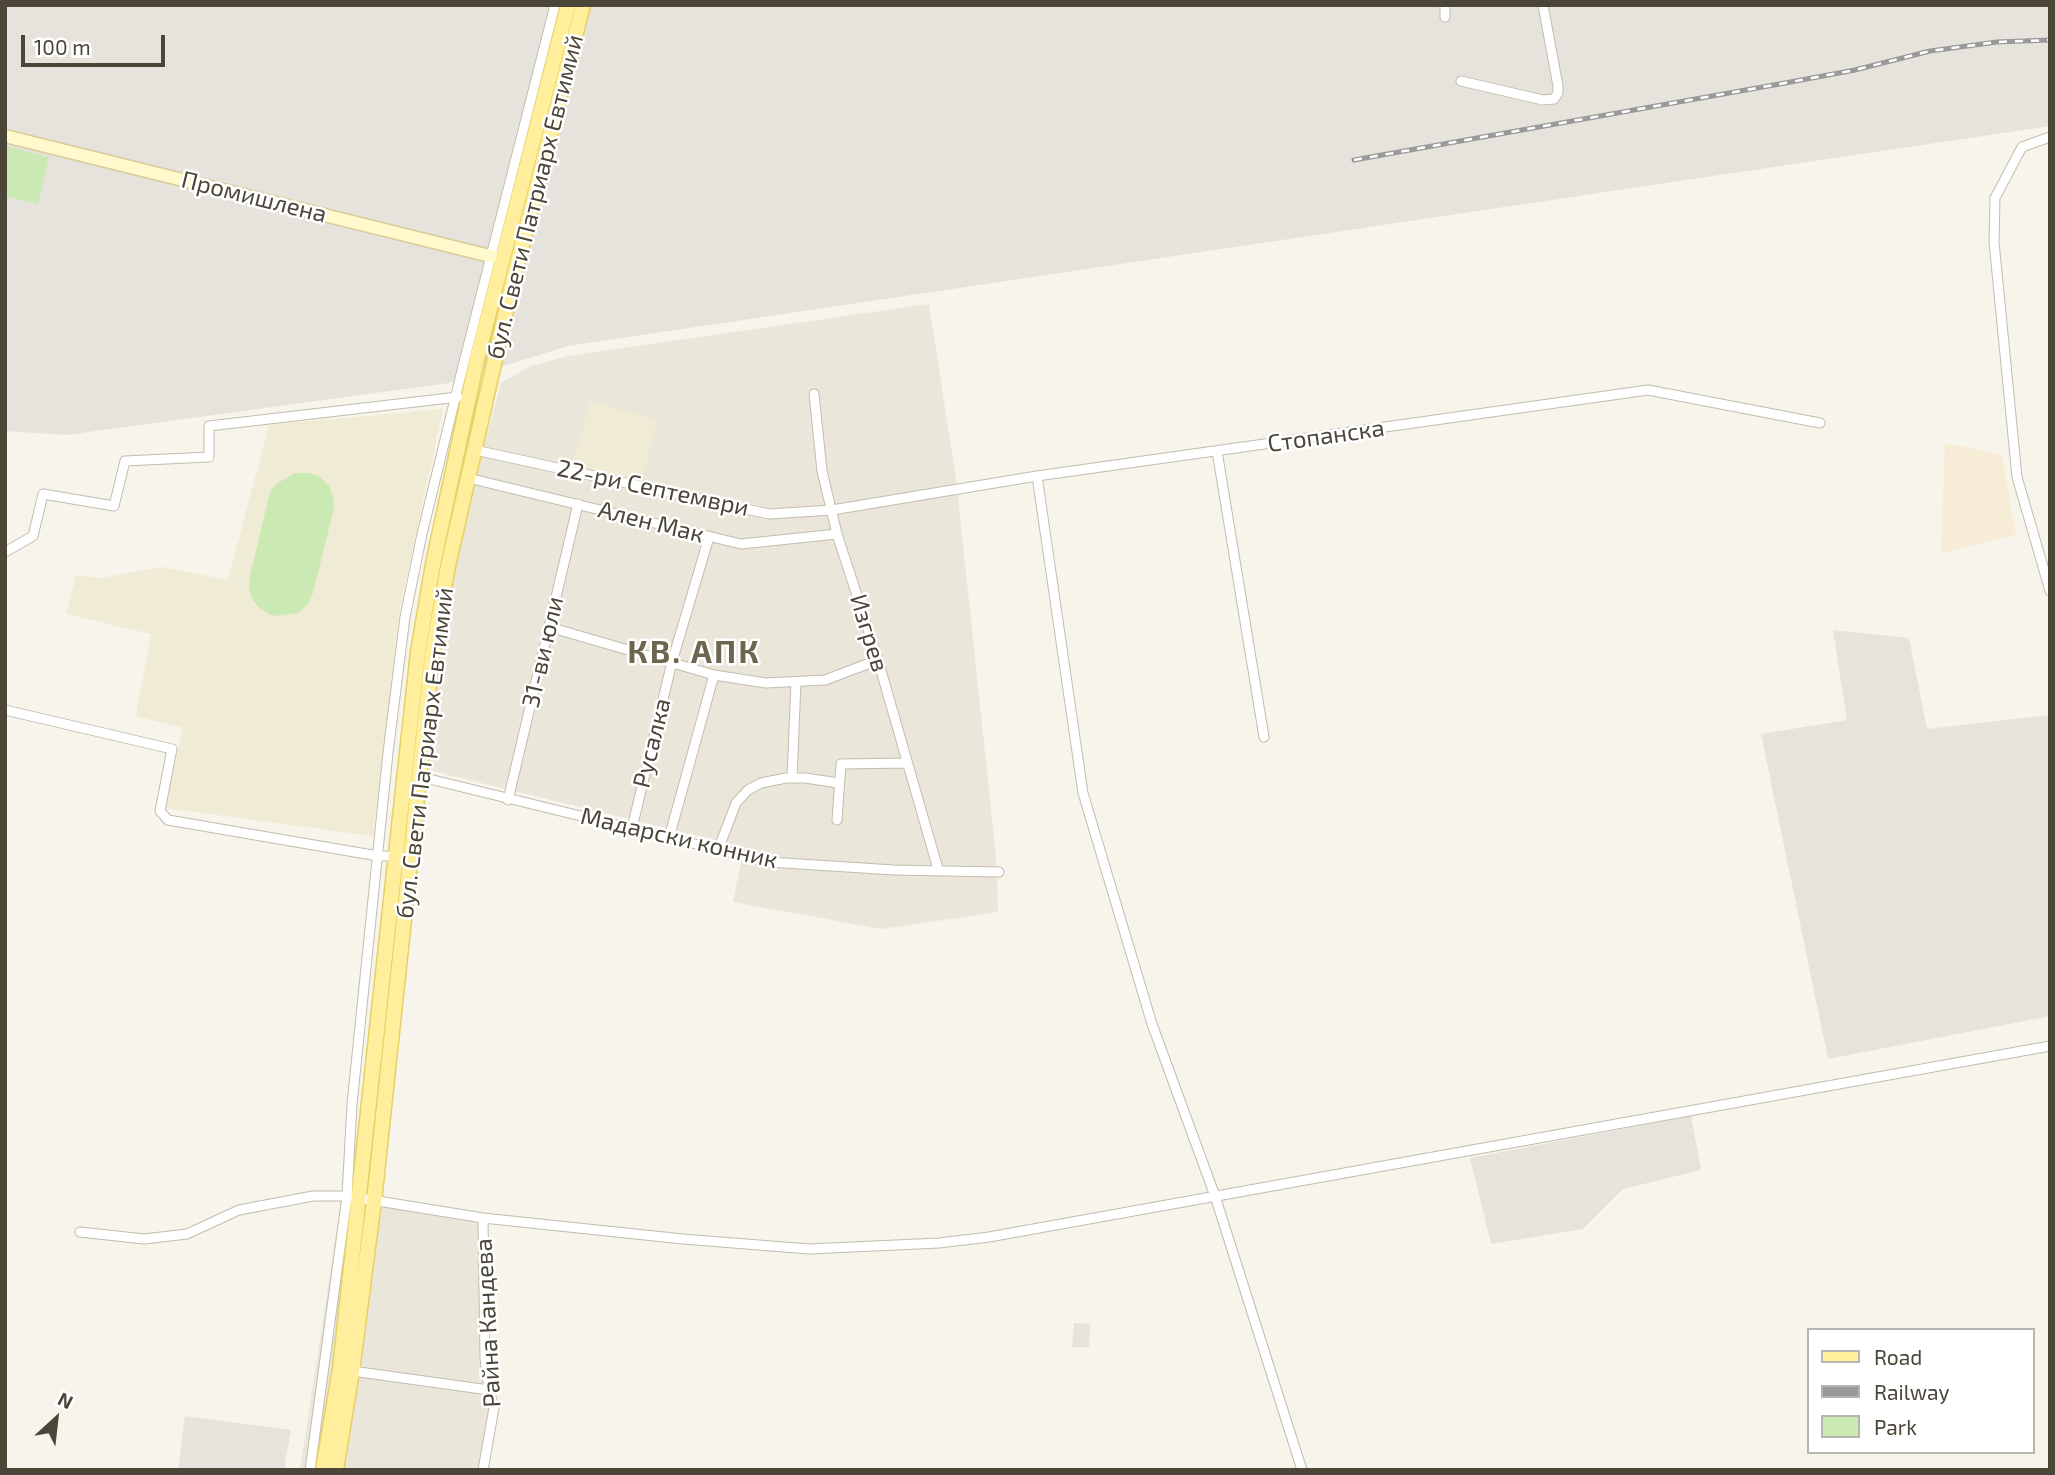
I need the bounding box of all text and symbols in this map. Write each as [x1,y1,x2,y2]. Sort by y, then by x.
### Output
scale bar [24,21,168,65]
street label: бул. Свети Патриарх Евтимий [481,32,589,362]
text: 100 m [34,34,91,59]
street label: Промишлена [178,165,330,229]
street label: Стопанска [1266,414,1386,458]
street label: 22-ри Септември [554,454,752,522]
street label: Ален Мак [595,495,707,549]
street label: бул. Свети Патриарх Евтимий [390,586,460,920]
street label: Изгрев [844,591,894,675]
street label: 31-ви юли [516,594,570,710]
district label: КВ. АПК [628,633,760,671]
street label: Русалка [627,695,677,791]
street label: Мадарски конник [578,801,780,875]
street label: Райна Кандева [469,1238,507,1408]
legend [1806,1328,2034,1454]
text: Road [1874,1344,1922,1369]
text: Railway [1874,1379,1950,1404]
north arrow [21,1384,91,1454]
text: N [54,1386,77,1413]
text: Park [1874,1414,1917,1439]

